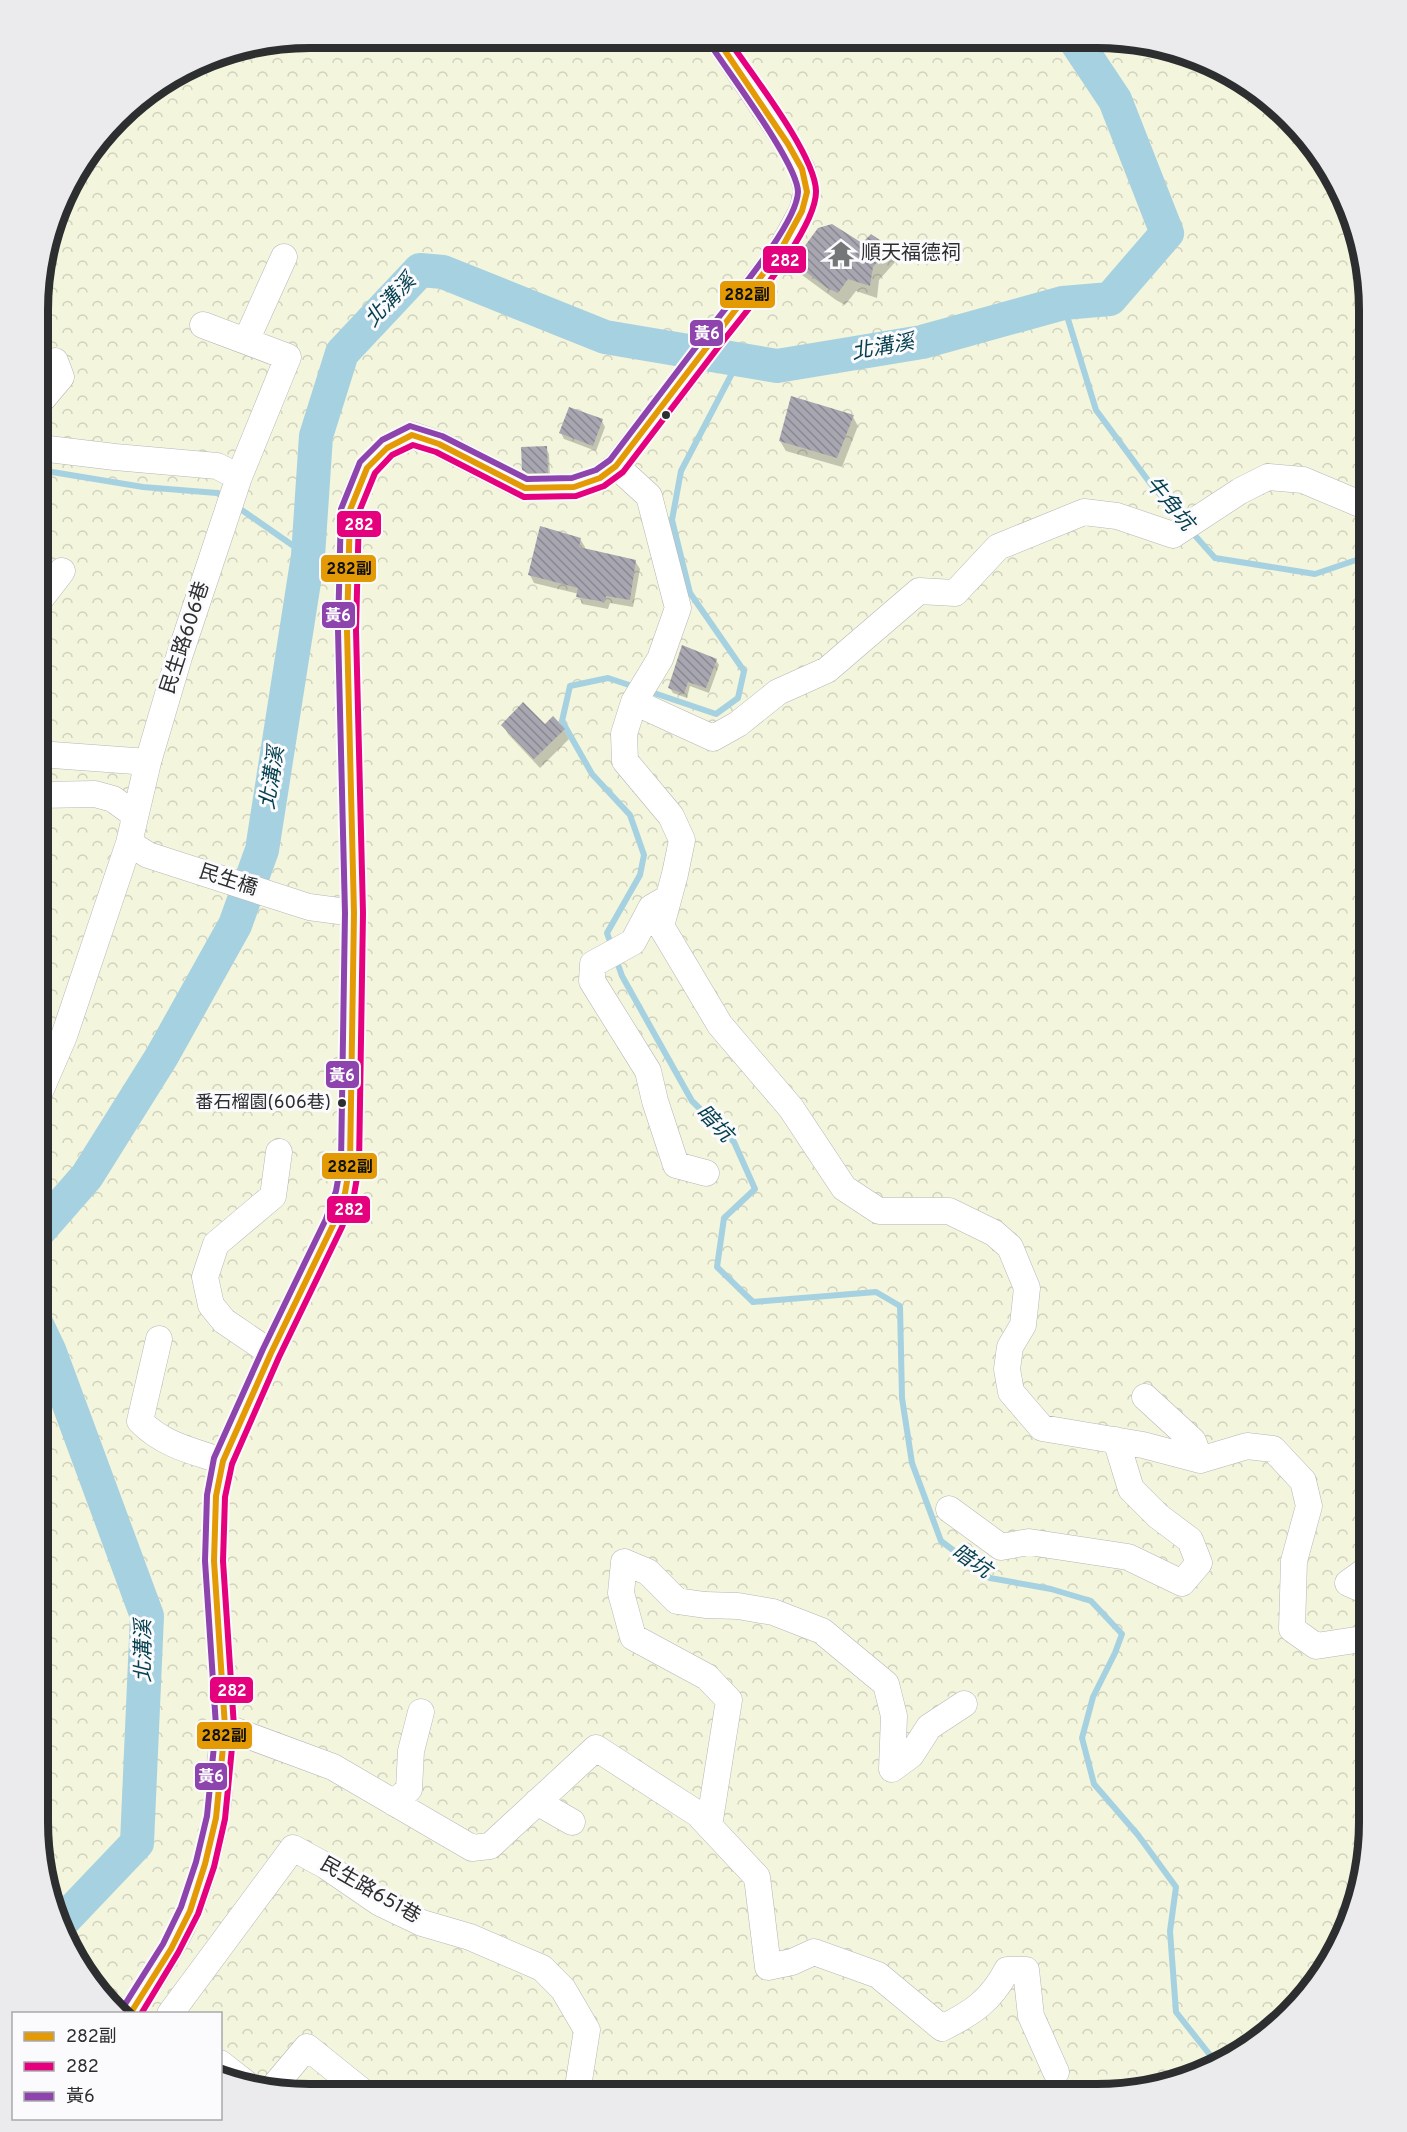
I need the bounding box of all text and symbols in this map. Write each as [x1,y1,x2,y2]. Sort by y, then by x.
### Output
temple icon: 順天福德祠 [826,239,856,269]
place label: 順天福德祠 [861,241,961,267]
line badge: 282 [762,245,807,274]
text: 282 [770,252,800,272]
water label: 北溝溪 [360,267,424,333]
line badge: 282副 [719,280,776,309]
text: 282副 [724,286,770,306]
line badge: 黃6 [689,319,724,347]
text: 黃6 [694,325,720,345]
water label: 北溝溪 [850,329,919,367]
unlabelled marker [660,409,672,421]
water label: 牛角坑 [1138,471,1202,539]
line badge: 282 [336,510,382,538]
text: 282 [344,516,374,536]
line badge: 282副 [320,554,377,583]
text: 282副 [326,560,372,580]
street label: 民生路606巷 [156,578,216,698]
line badge: 黃6 [321,601,356,629]
text: 黃6 [325,607,351,627]
water label: 北溝溪 [255,742,292,811]
street label: 民生橋 [195,859,261,903]
line badge: 黃6 [325,1060,360,1089]
text: 黃6 [329,1067,355,1087]
place label: 番石榴園(606巷) [196,1092,331,1115]
marker: 番石榴園(606巷) [336,1097,348,1109]
water label: 暗坑 [690,1100,740,1151]
line badge: 282副 [321,1152,378,1180]
text: 282副 [327,1158,373,1178]
line badge: 282 [326,1195,371,1224]
text: 282 [334,1201,364,1221]
water label: 暗坑 [946,1539,998,1587]
water label: 北溝溪 [131,1617,158,1683]
line badge: 282 [209,1676,254,1704]
text: 282 [217,1682,247,1702]
line badge: 282副 [196,1721,253,1750]
text: 282副 [201,1727,247,1747]
line badge: 黃6 [194,1762,228,1791]
text: 黃6 [198,1768,224,1788]
street label: 民生路651巷 [315,1852,425,1930]
legend [12,2012,222,2120]
text: 282副 [66,2026,117,2049]
text: 282 [66,2056,99,2079]
text: 黃6 [66,2086,95,2109]

